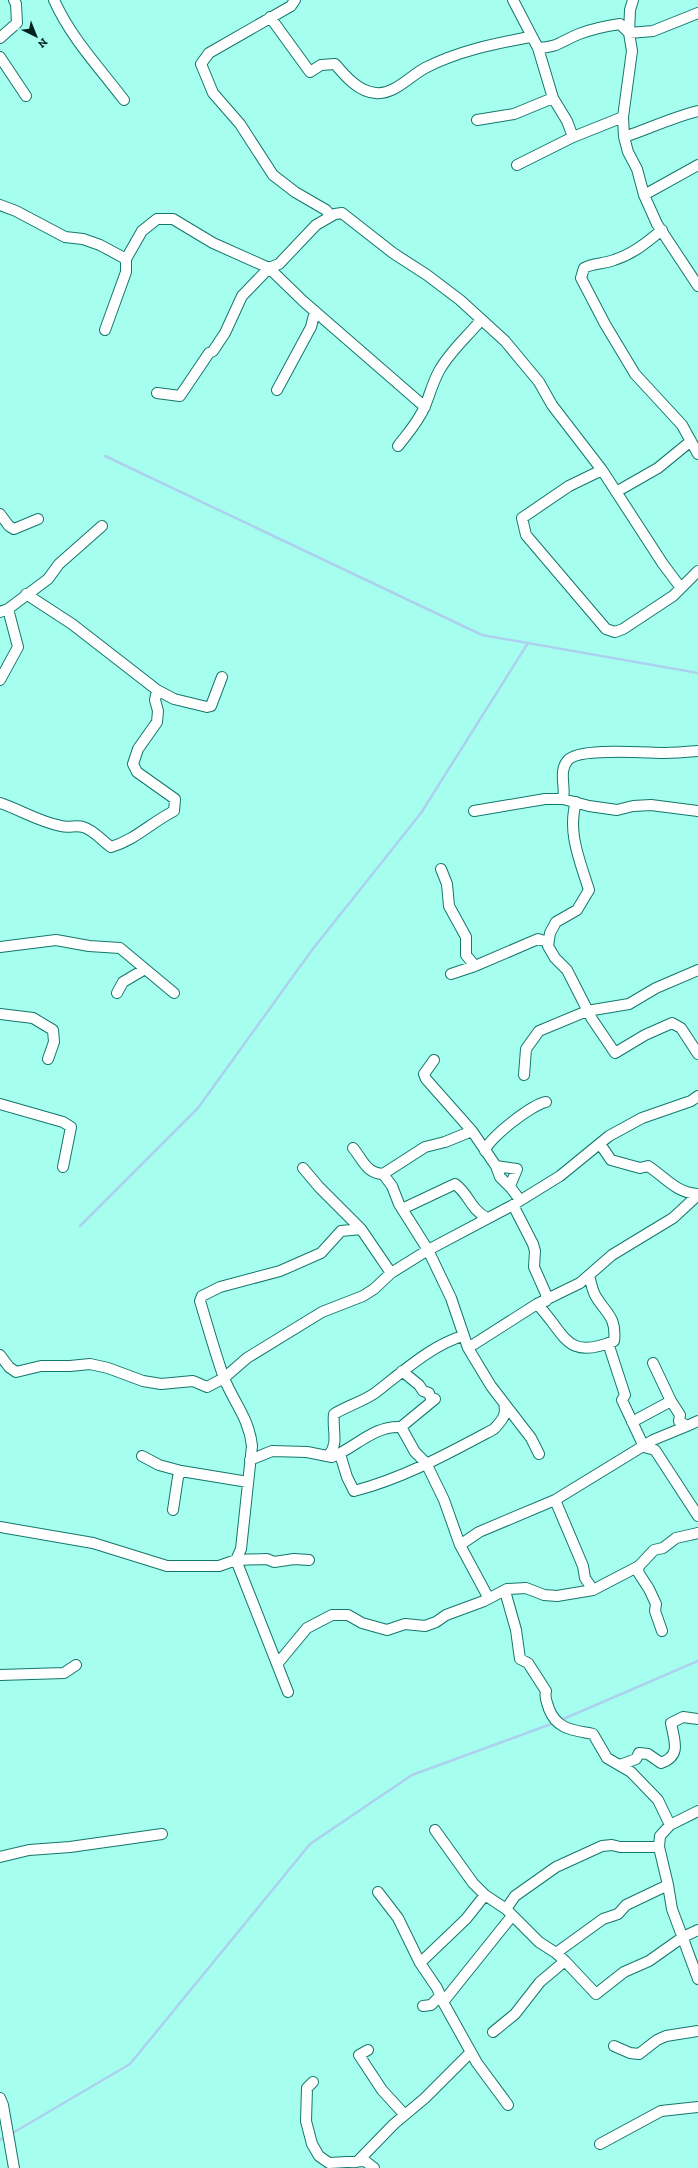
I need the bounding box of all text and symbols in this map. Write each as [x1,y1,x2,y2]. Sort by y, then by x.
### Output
north arrow [16,16,56,56]
text: N [35,35,50,51]

